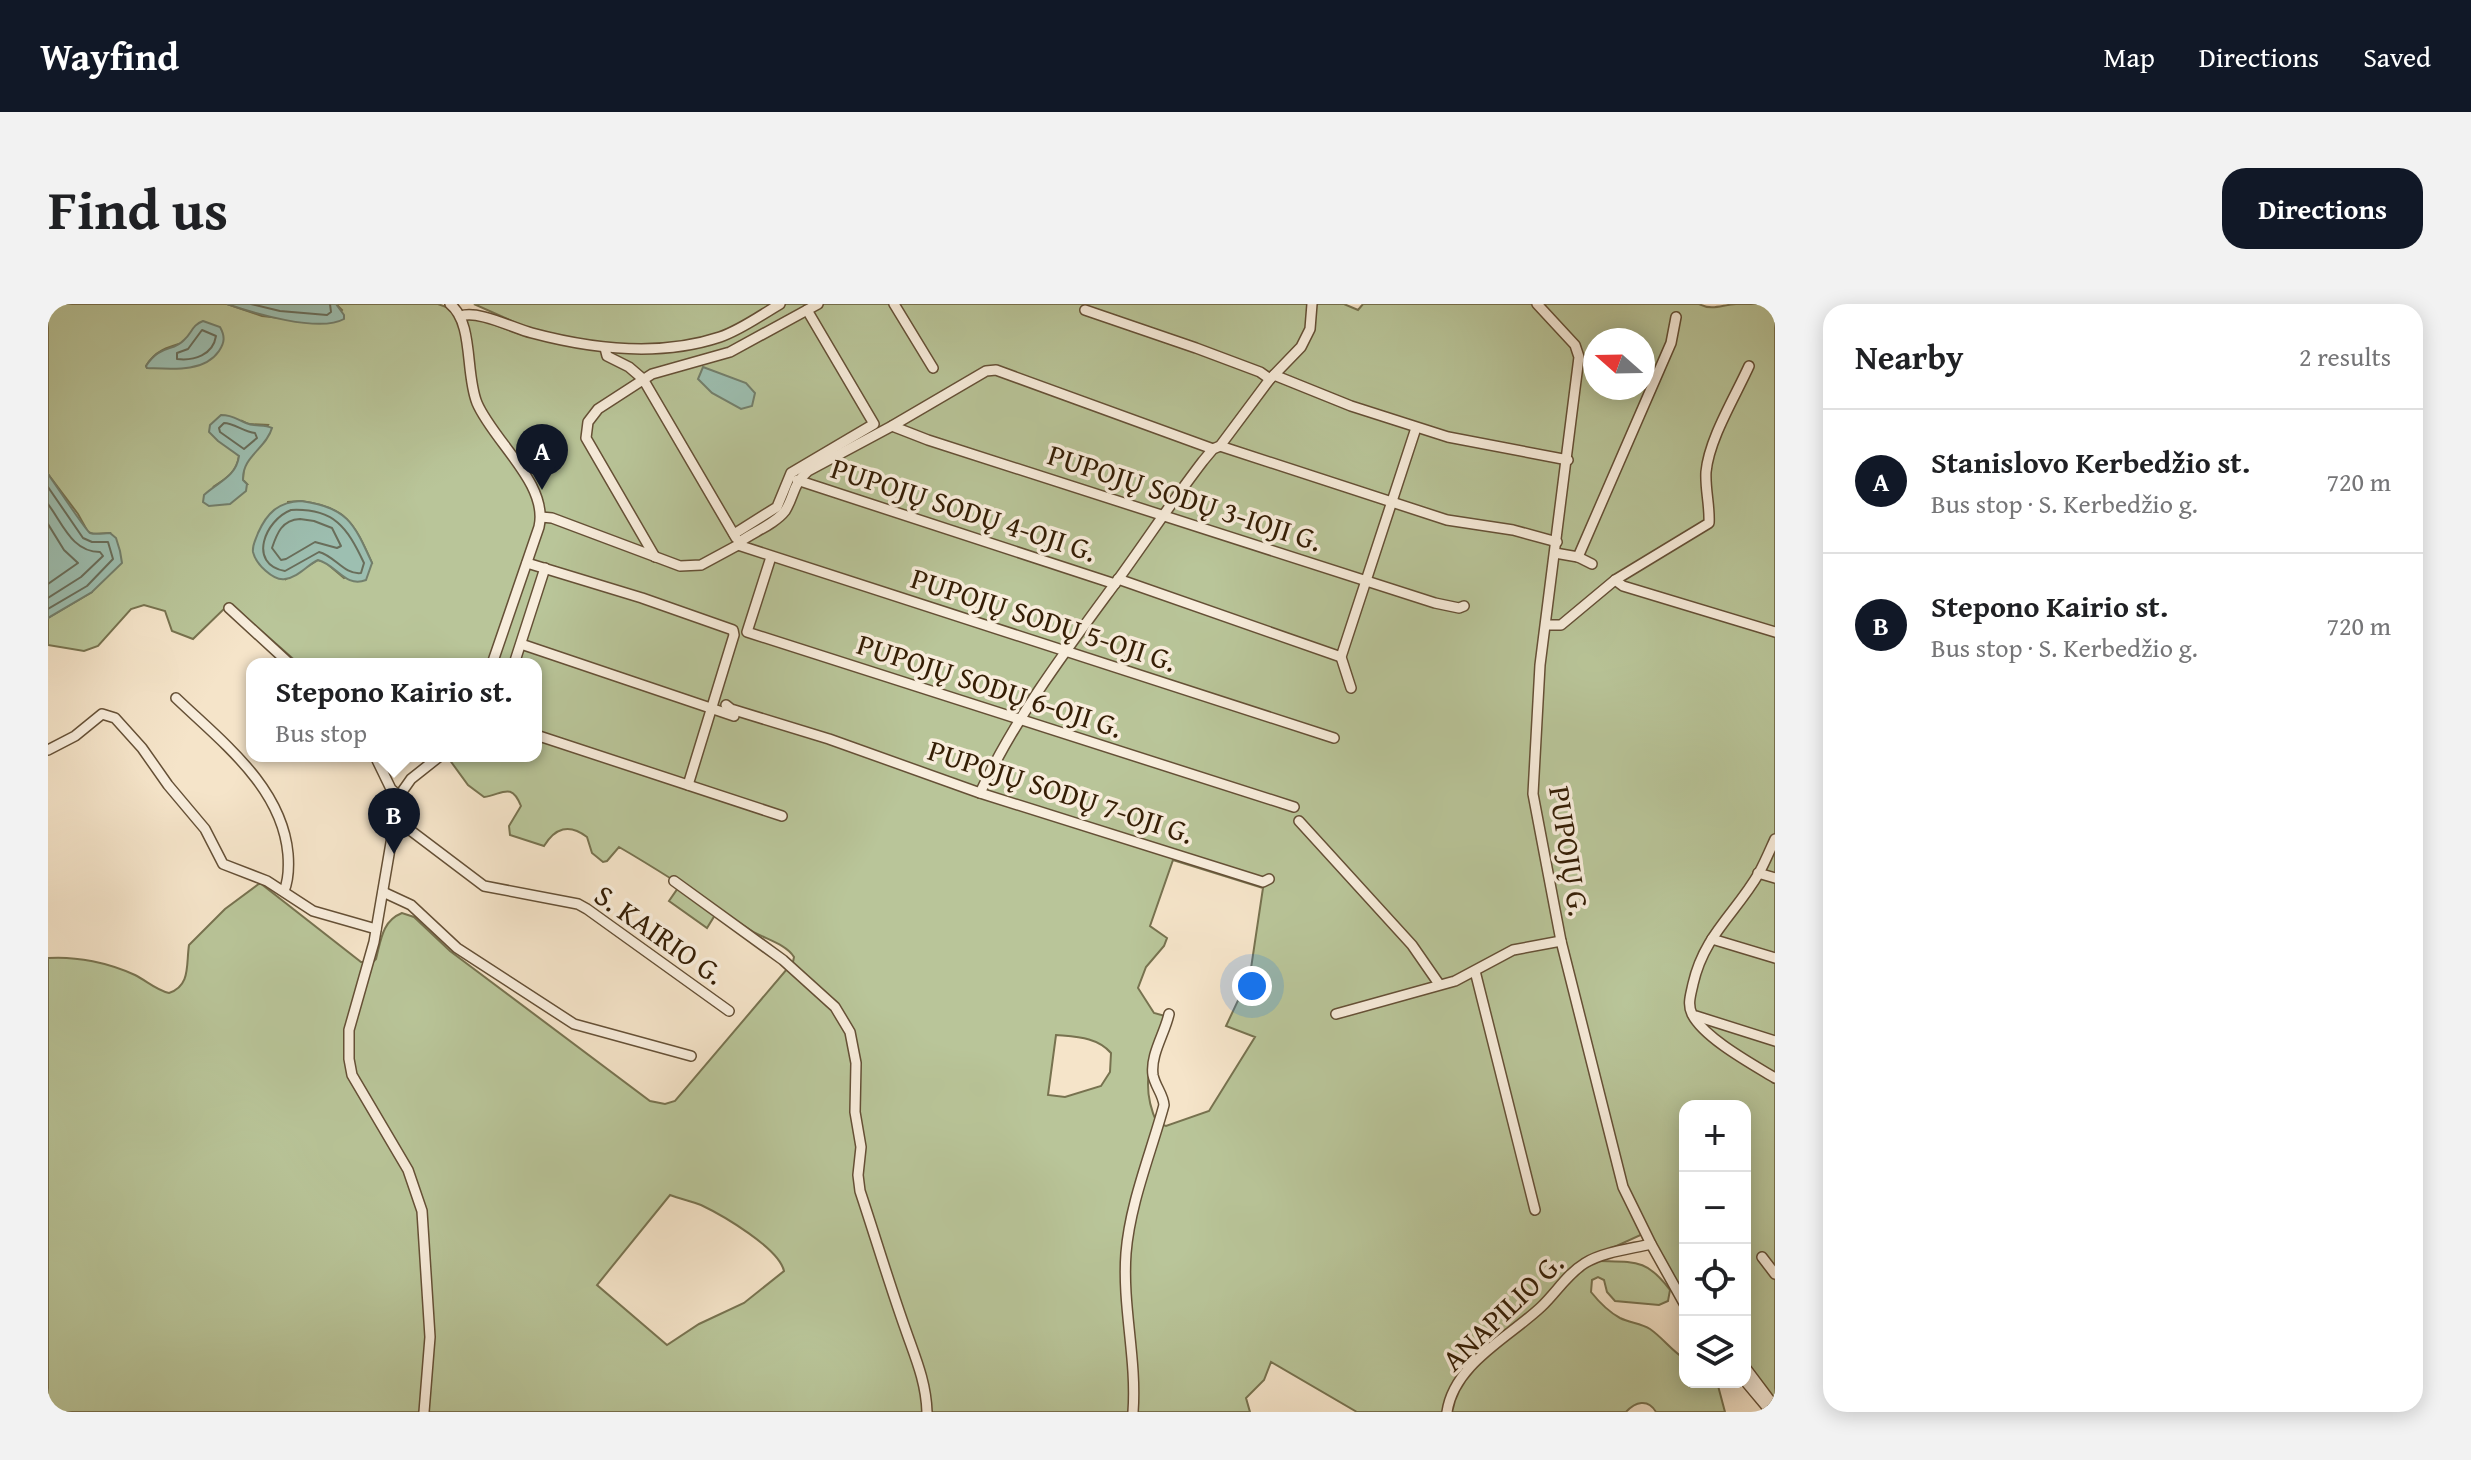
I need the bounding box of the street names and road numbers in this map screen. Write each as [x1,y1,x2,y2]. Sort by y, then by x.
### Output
street label: PUPOJŲ SODŲ 3-IOJI G. [1042,432,1328,562]
street label: PUPOJŲ SODŲ 4-OJI G. [826,445,1102,573]
street label: PUPOJŲ SODŲ 5-OJI G. [906,555,1182,683]
street label: PUPOJŲ SODŲ 6-OJI G. [852,621,1128,749]
street label: PUPOJŲ SODŲ 7-OJI G. [923,727,1199,855]
street label: PUPOJŲ G. [1538,783,1602,919]
street label: S. KAIRIO G. [586,873,734,995]
street label: ANAPILIO G. [1431,1241,1573,1381]

